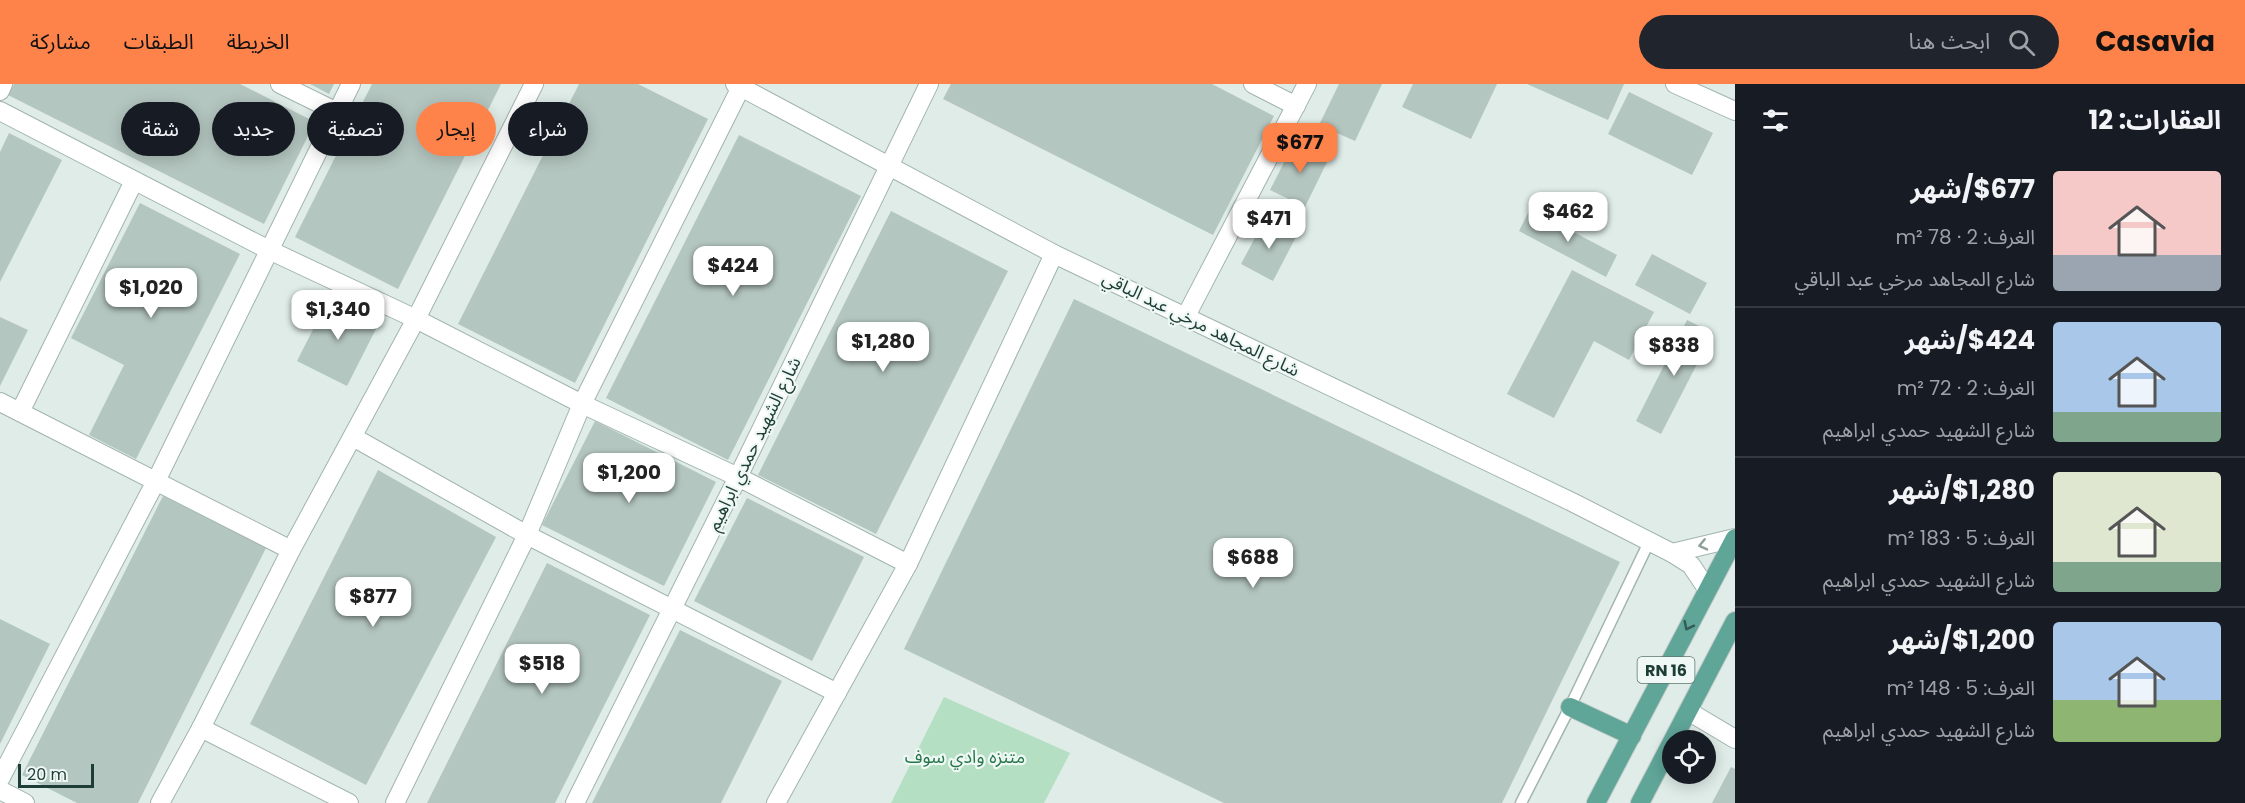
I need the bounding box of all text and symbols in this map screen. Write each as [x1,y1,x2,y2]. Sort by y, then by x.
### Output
search box [1639,15,2059,69]
text: Casavia [2095,22,2215,61]
text: ابحث هنا [1909,26,1990,57]
icon: search [2005,26,2038,59]
text: مشاركة [30,27,91,56]
text: الطبقات [124,27,194,56]
text: الخريطة [227,27,290,56]
chip: شقة [121,102,200,156]
chip: جديد [212,102,295,156]
chip: تصفية [307,102,404,156]
chip: إيجار [416,102,496,156]
chip: شراء [508,102,588,156]
text: العقارات: 12 [2089,102,2221,138]
icon: filters [1759,104,1792,137]
pin: $677 [1264,123,1336,174]
text: $677 [1276,128,1324,156]
text: $677/شهر [1910,171,2035,207]
pin: $462 [1532,192,1604,243]
icon: home [2101,195,2173,267]
text: $462 [1543,197,1593,225]
pin: $471 [1233,199,1305,250]
text: $471 [1247,204,1291,232]
text: الغرف: 2 · 78 m² [1896,223,2035,251]
pin: $424 [697,246,769,297]
text: $424 [707,251,759,279]
street label: شارع المجاهد مرخي عبد الباقي [1098,265,1304,384]
text: شارع المجاهد مرخي عبد الباقي [1794,265,2035,293]
pin: $1,020 [102,268,200,319]
text: $1,020 [119,273,183,301]
pin: $1,340 [289,290,387,341]
text: $1,340 [305,295,371,323]
pin: $1,280 [834,322,932,373]
text: $424/شهر [1905,322,2035,358]
pin: $838 [1638,326,1710,377]
text: $1,280 [851,327,915,355]
text: $838 [1648,331,1700,359]
icon: home [2101,346,2173,418]
street label: شارع الشهيد حمدي ابراهيم [701,353,808,536]
text: الغرف: 2 · 72 m² [1897,374,2035,402]
text: شارع الشهيد حمدي ابراهيم [1823,416,2035,444]
pin: $1,200 [580,453,678,504]
text: $1,200 [597,458,661,486]
text: $1,280/شهر [1889,472,2035,508]
icon: home [2101,496,2173,568]
text: الغرف: 5 · 183 m² [1887,524,2035,552]
pin: $688 [1217,538,1289,589]
one-way arrow [1699,538,1709,551]
text: $688 [1227,543,1279,571]
text: شارع الشهيد حمدي ابراهيم [1823,566,2035,594]
pin: $877 [337,577,409,628]
text: $877 [349,582,397,610]
one-way arrow [1684,620,1695,631]
text: $1,200/شهر [1889,622,2035,658]
pin: $518 [506,644,578,695]
icon: home [2101,646,2173,718]
text: $518 [519,649,565,677]
road number: RN 16 [1638,657,1694,683]
text: الغرف: 5 · 148 m² [1886,674,2035,702]
text: شارع الشهيد حمدي ابراهيم [1823,716,2035,744]
map controls [1662,730,1716,784]
button: locate [1662,730,1716,784]
park label: متنزه وادي سوف [905,744,1025,770]
scale bar [18,761,94,788]
text: 20 m [27,763,67,786]

